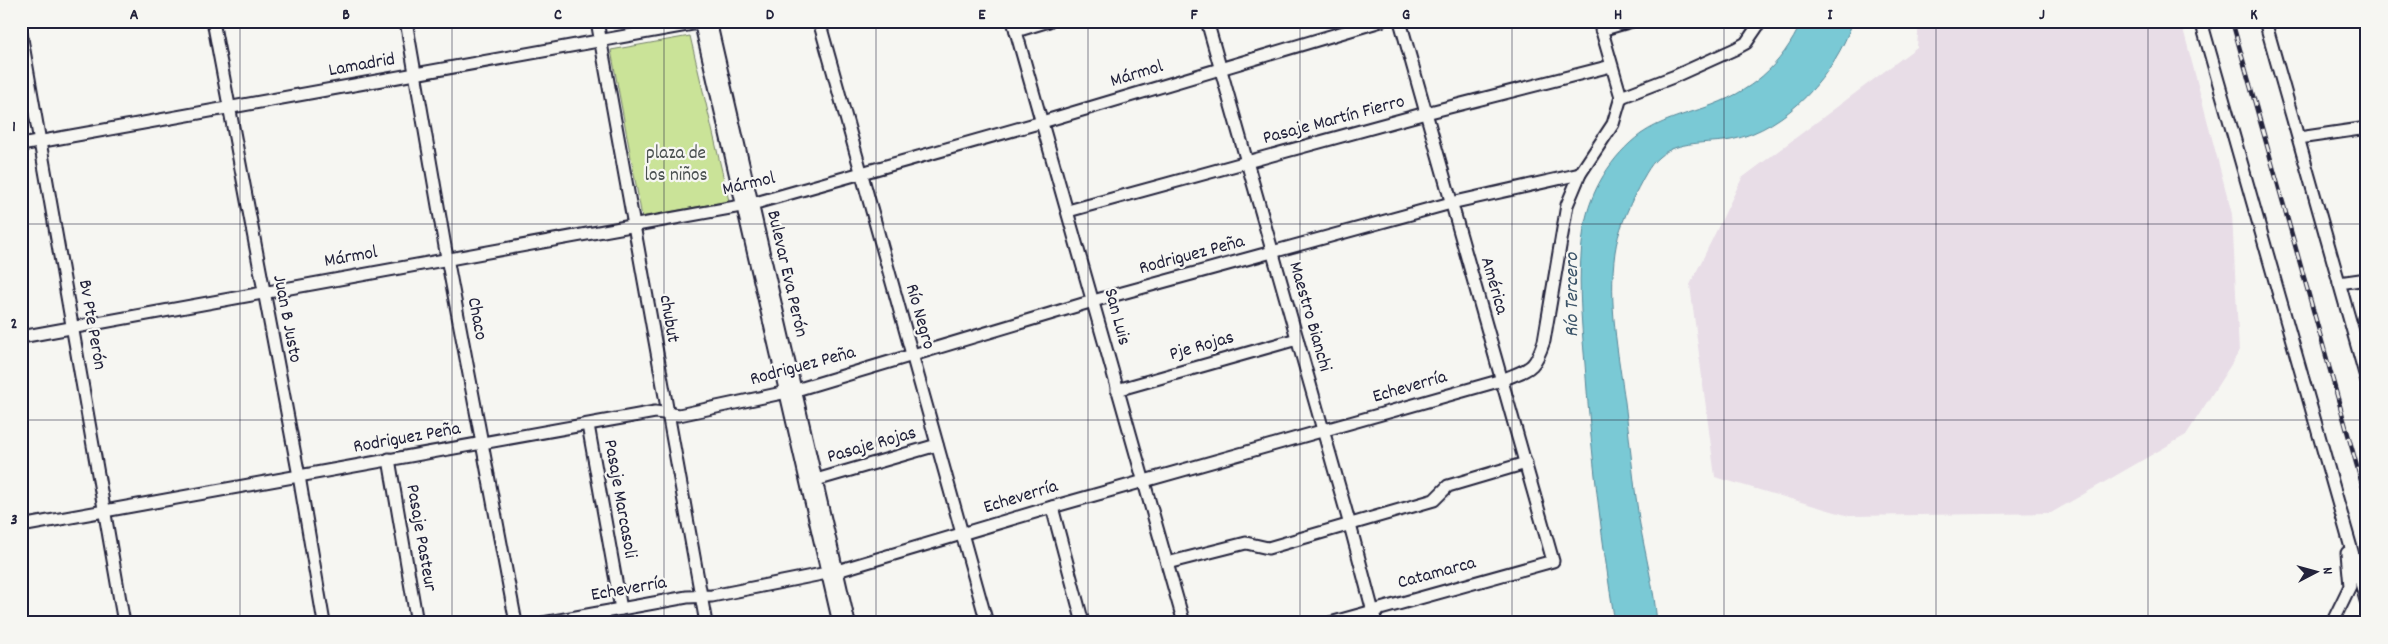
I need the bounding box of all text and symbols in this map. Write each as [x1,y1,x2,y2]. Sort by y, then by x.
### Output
text: A [130,4,139,27]
text: B [342,4,350,27]
text: C [554,4,562,27]
text: D [766,4,775,27]
text: E [978,4,986,27]
text: F [1190,4,1198,27]
text: G [1402,4,1410,27]
text: H [1614,4,1622,27]
text: I [1828,4,1834,27]
text: J [2039,4,2045,27]
text: K [2250,4,2258,27]
street label: Lamadrid [327,47,397,85]
street label: Mármol [1107,54,1167,96]
street label: Pasaje Martín Fierro [1260,89,1408,153]
text: 1 [12,116,16,139]
park label: plaza de los niños [645,141,707,190]
street label: Mármol [720,166,779,204]
street label: Bulevar Eva Perón [758,208,814,340]
street label: Rodriguez Peña [1136,229,1249,283]
street label: Mármol [322,240,380,276]
water label: Río Tercero [1559,252,1587,337]
street label: América [1472,254,1514,319]
street label: Maestro Bianchi [1280,259,1338,376]
street label: Juan B Justo [264,273,308,365]
street label: Bv Pte Perón [70,278,112,372]
street label: Río Negro [897,281,941,353]
street label: San Luis [1095,286,1137,348]
street label: chubut [651,293,685,345]
street label: Chaco [459,295,493,343]
text: 2 [11,313,18,336]
street label: Pje Rojas [1167,325,1237,369]
street label: Rodriguez Peña [747,340,860,394]
street label: Echeverría [1370,364,1451,411]
street label: Rodriguez Peña [351,416,464,462]
street label: Pasaje Rojas [824,420,920,472]
street label: Pasaje Marcasoli [595,437,643,561]
street label: Echeverría [981,474,1062,522]
street label: Pasaje Pasteur [397,482,443,594]
text: 3 [10,509,18,532]
north arrow [2290,546,2340,596]
street label: Catamarca [1395,550,1480,597]
text: N [2317,566,2337,575]
street label: Echeverría [589,570,670,610]

